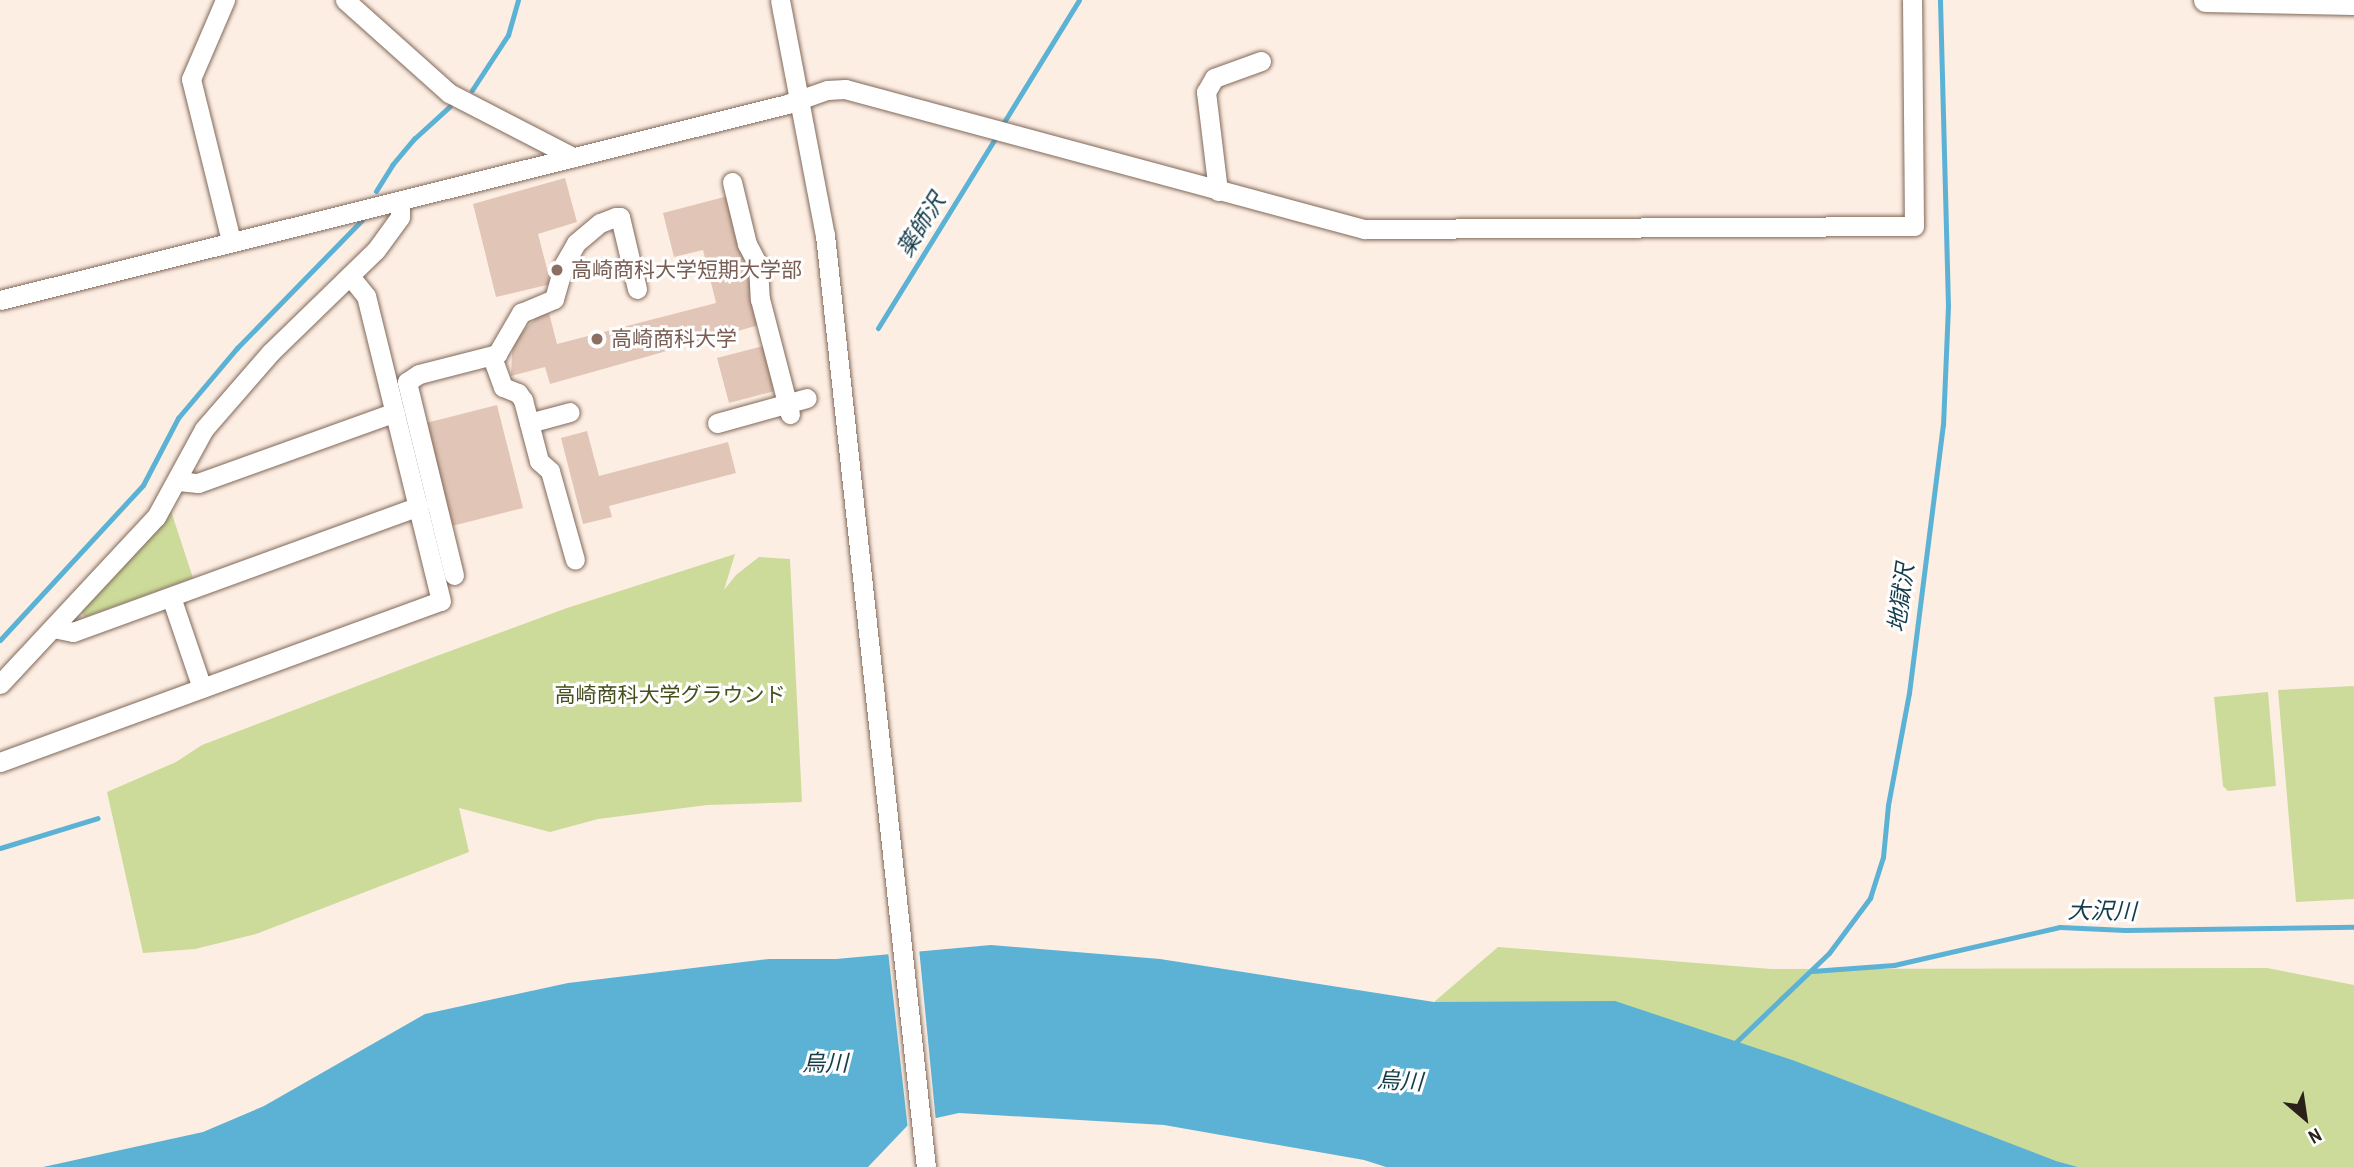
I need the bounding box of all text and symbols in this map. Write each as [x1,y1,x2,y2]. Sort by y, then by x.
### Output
water label: 薬師沢 [891,188,951,262]
place label: 高崎商科大学短期大学部 [571,257,802,283]
marker: 高崎商科大学短期大学部 [549,262,565,278]
place label: 高崎商科大学 [611,326,737,352]
marker: 高崎商科大学 [589,331,605,347]
water label: 地獄沢 [1883,562,1919,634]
park label: 高崎商科大学グラウンド [555,682,785,708]
water label: 大沢川 [2067,897,2137,925]
water label: 烏川 [802,1049,848,1077]
water label: 烏川 [1376,1066,1424,1096]
north arrow [2270,1083,2340,1153]
text: N [2304,1122,2326,1150]

